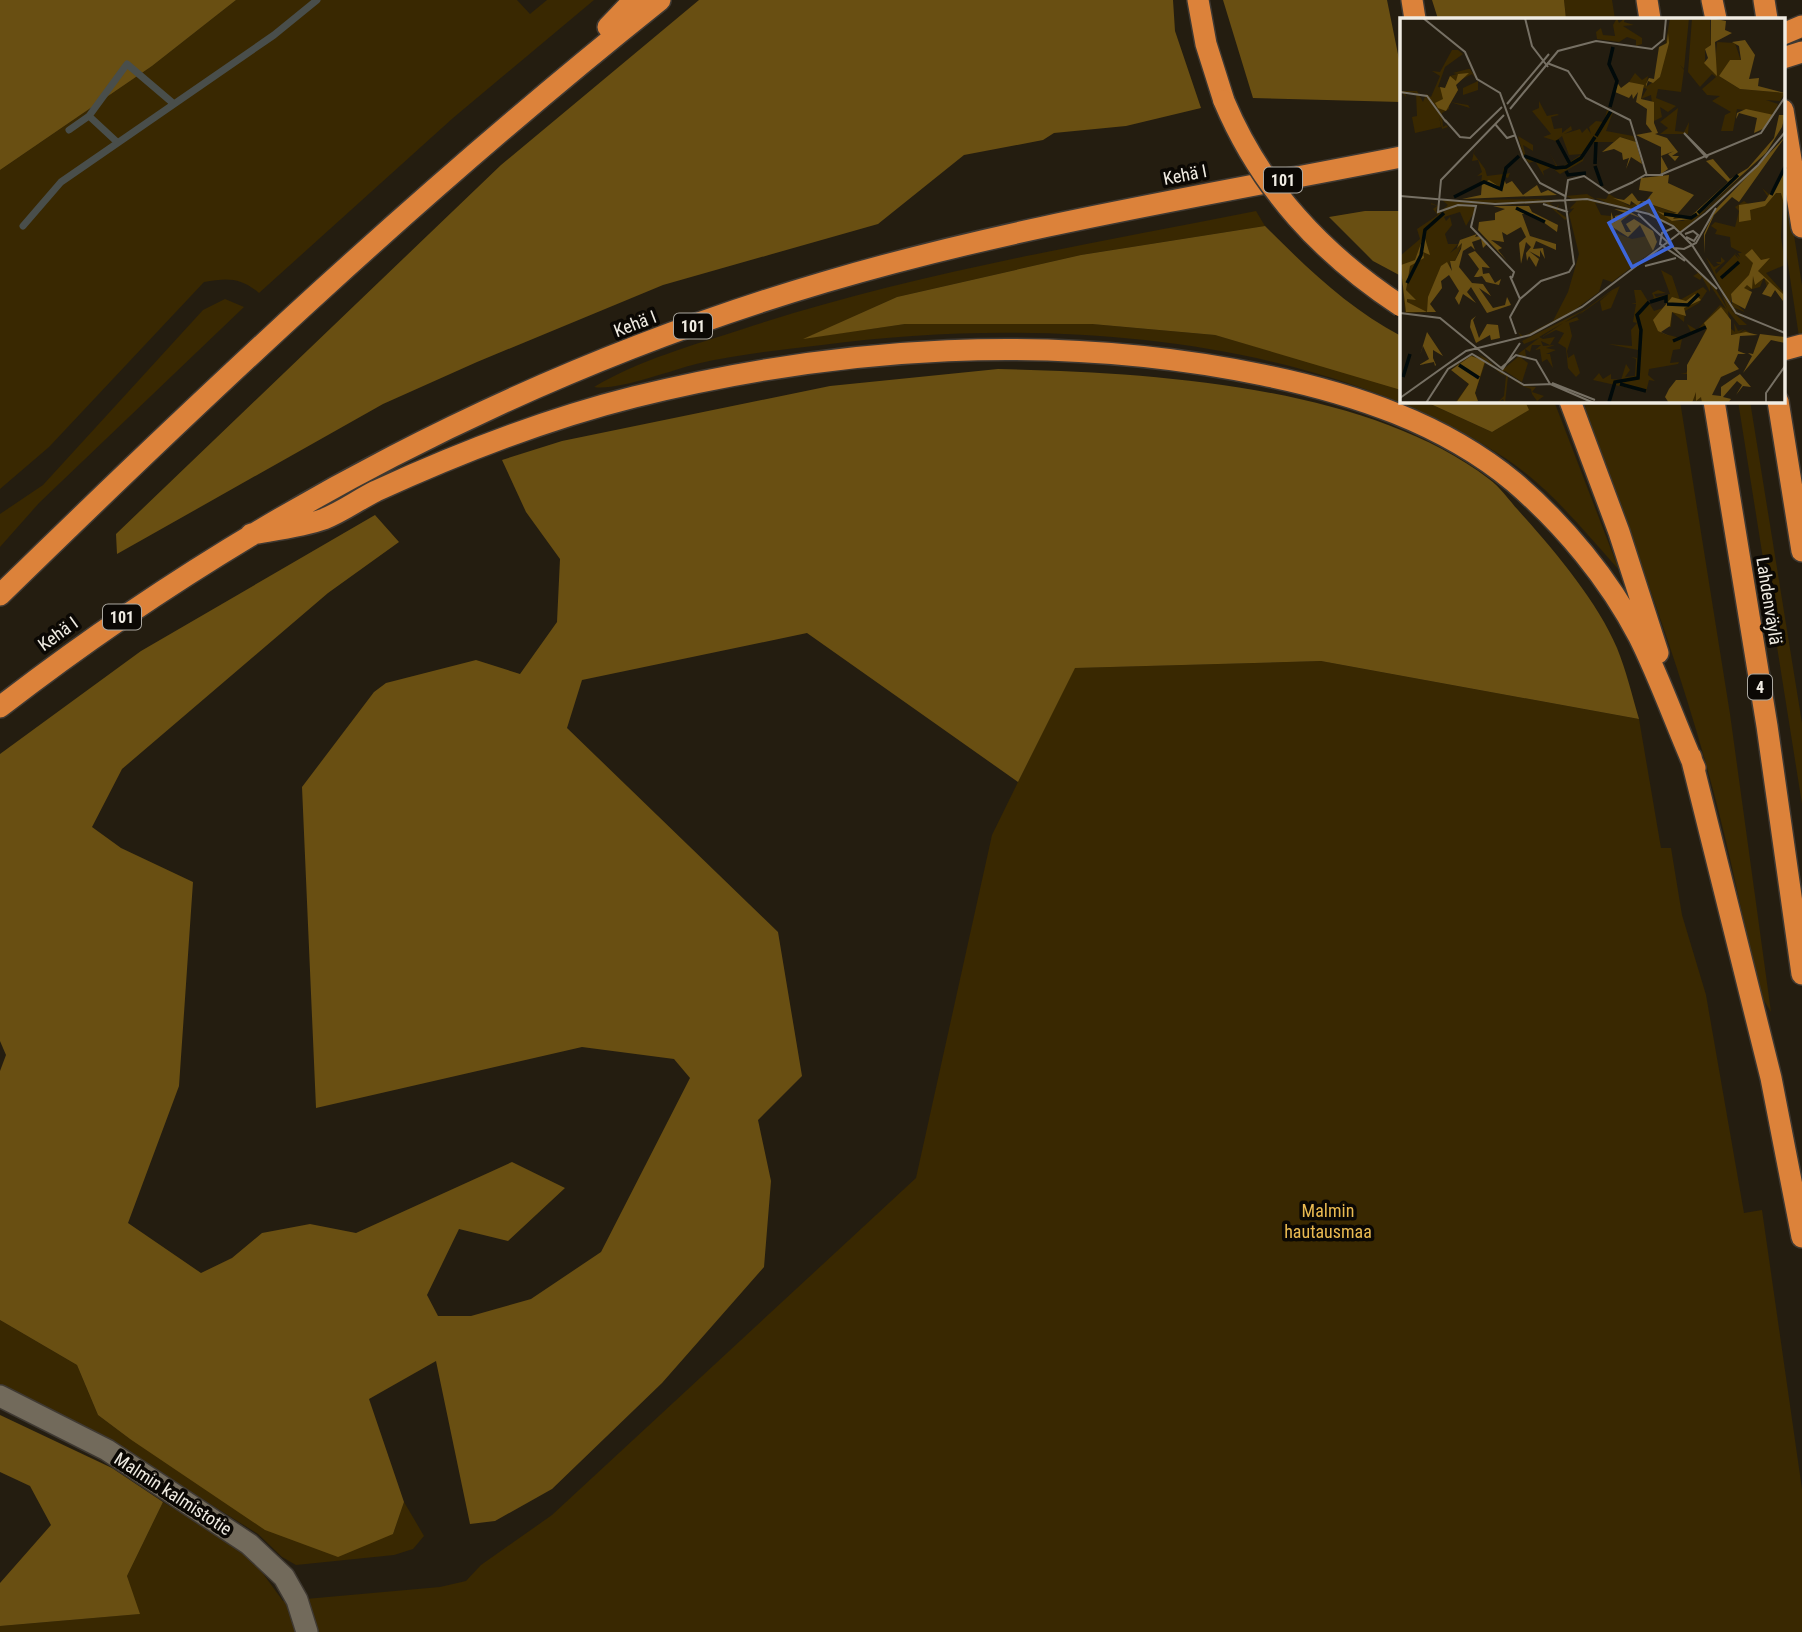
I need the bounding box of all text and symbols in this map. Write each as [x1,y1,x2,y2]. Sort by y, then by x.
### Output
inset map [1400,18,1784,402]
street label: Kehä I [1161,160,1208,189]
road number: 101 [1264,168,1302,192]
street label: Kehä I [611,306,659,341]
road number: 101 [674,314,712,338]
street label: Lahdenväylä [1752,556,1787,646]
road number: 101 [103,604,141,630]
street label: Kehä I [34,612,82,655]
road number: 4 [1748,674,1772,700]
park label: Malmin hautausmaa [1284,1200,1372,1242]
street label: Malmin kalmistotie [111,1448,236,1539]

